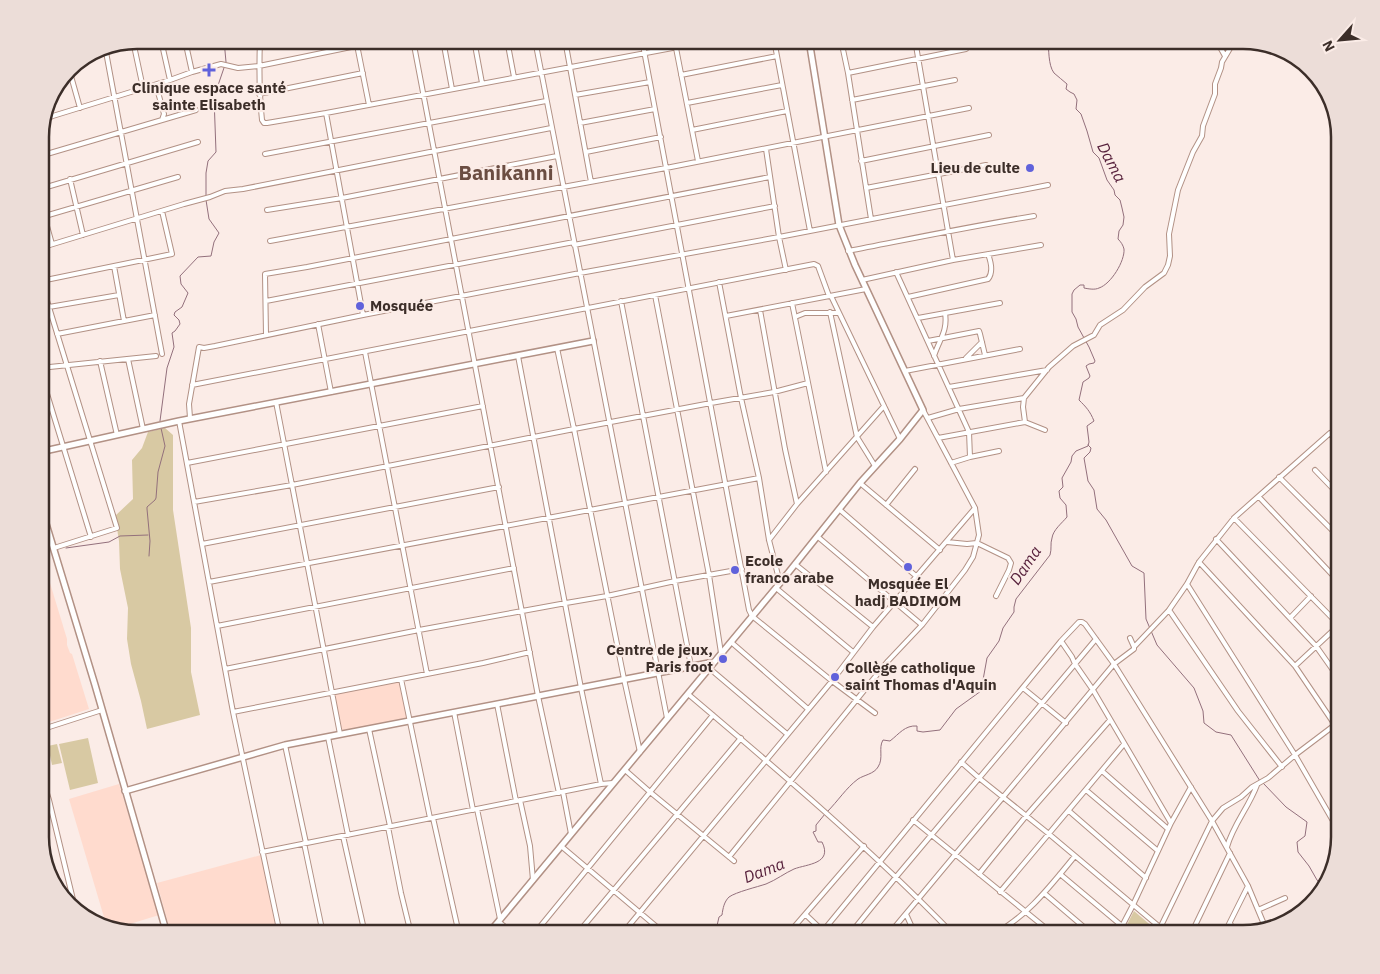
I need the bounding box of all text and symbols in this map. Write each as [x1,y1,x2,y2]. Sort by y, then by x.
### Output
north arrow [1315,15,1365,65]
text: N [1318,37,1339,55]
marker: Clinique espace santé sainte Elisabeth [202,63,216,77]
place label: Clinique espace santé sainte Elisabeth [132,78,286,114]
water label: Dama [1093,138,1131,186]
place label: Lieu de culte [930,158,1020,177]
district label: Banikanni [459,159,553,186]
marker: Lieu de culte [1024,162,1036,174]
place label: Mosquée [370,296,433,315]
marker: Mosquée [354,300,366,312]
water label: Dama [1005,542,1045,588]
place label: Ecole franco arabe [745,551,834,587]
marker: Mosquée El hadj BADIMOM [902,561,914,573]
marker: Ecole franco arabe [729,564,741,576]
place label: Mosquée El hadj BADIMOM [855,574,961,610]
place label: Centre de jeux, Paris foot [606,640,713,676]
marker: Centre de jeux, Paris foot [717,653,729,665]
place label: Collège catholique saint Thomas d'Aquin [845,658,997,694]
marker: Collège catholique saint Thomas d'Aquin [829,671,841,683]
water label: Dama [741,853,787,887]

